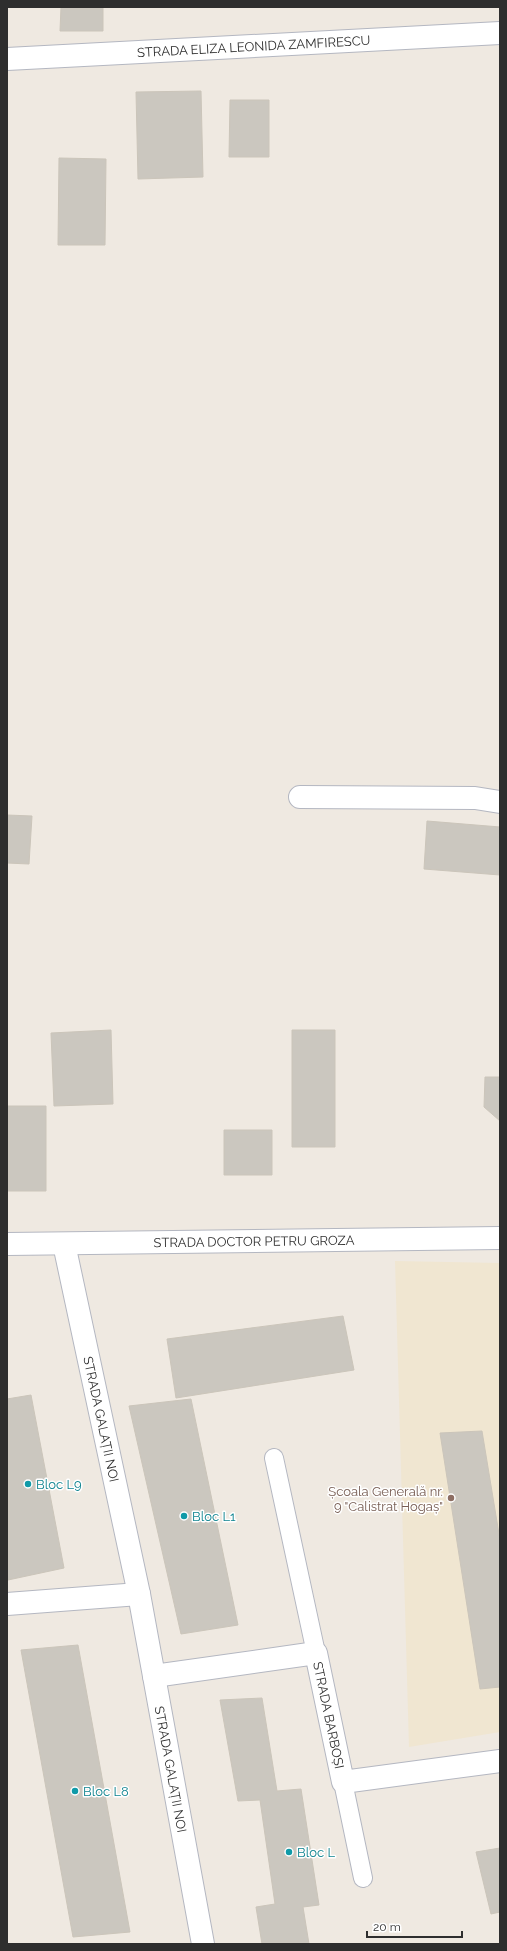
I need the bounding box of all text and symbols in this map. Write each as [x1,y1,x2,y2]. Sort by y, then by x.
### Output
street label: STRADA ELIZA LEONIDA ZAMFIRESCU [137,33,371,60]
street label: STRADA DOCTOR PETRU GROZA [153,1233,355,1250]
street label: STRADA GALAȚII NOI [80,1355,122,1483]
place label: Bloc L9 [36,1477,82,1492]
marker: Bloc L9 [23,1479,33,1489]
place label: Școala Generală nr. 9 "Calistrat Hogaș" [328,1484,443,1514]
marker: Școala Generală nr. 9 "Calistrat Hogaș" [446,1493,456,1503]
place label: Bloc L1 [192,1509,236,1524]
marker: Bloc L1 [179,1511,189,1521]
street label: STRADA BARBOȘI [310,1660,347,1770]
street label: STRADA GALAȚII NOI [152,1705,189,1834]
place label: Bloc L8 [83,1784,129,1799]
marker: Bloc L8 [70,1786,80,1796]
place label: Bloc L [297,1845,335,1860]
marker: Bloc L [284,1847,294,1857]
scale bar [367,1913,462,1939]
text: 20 m [373,1920,401,1934]

